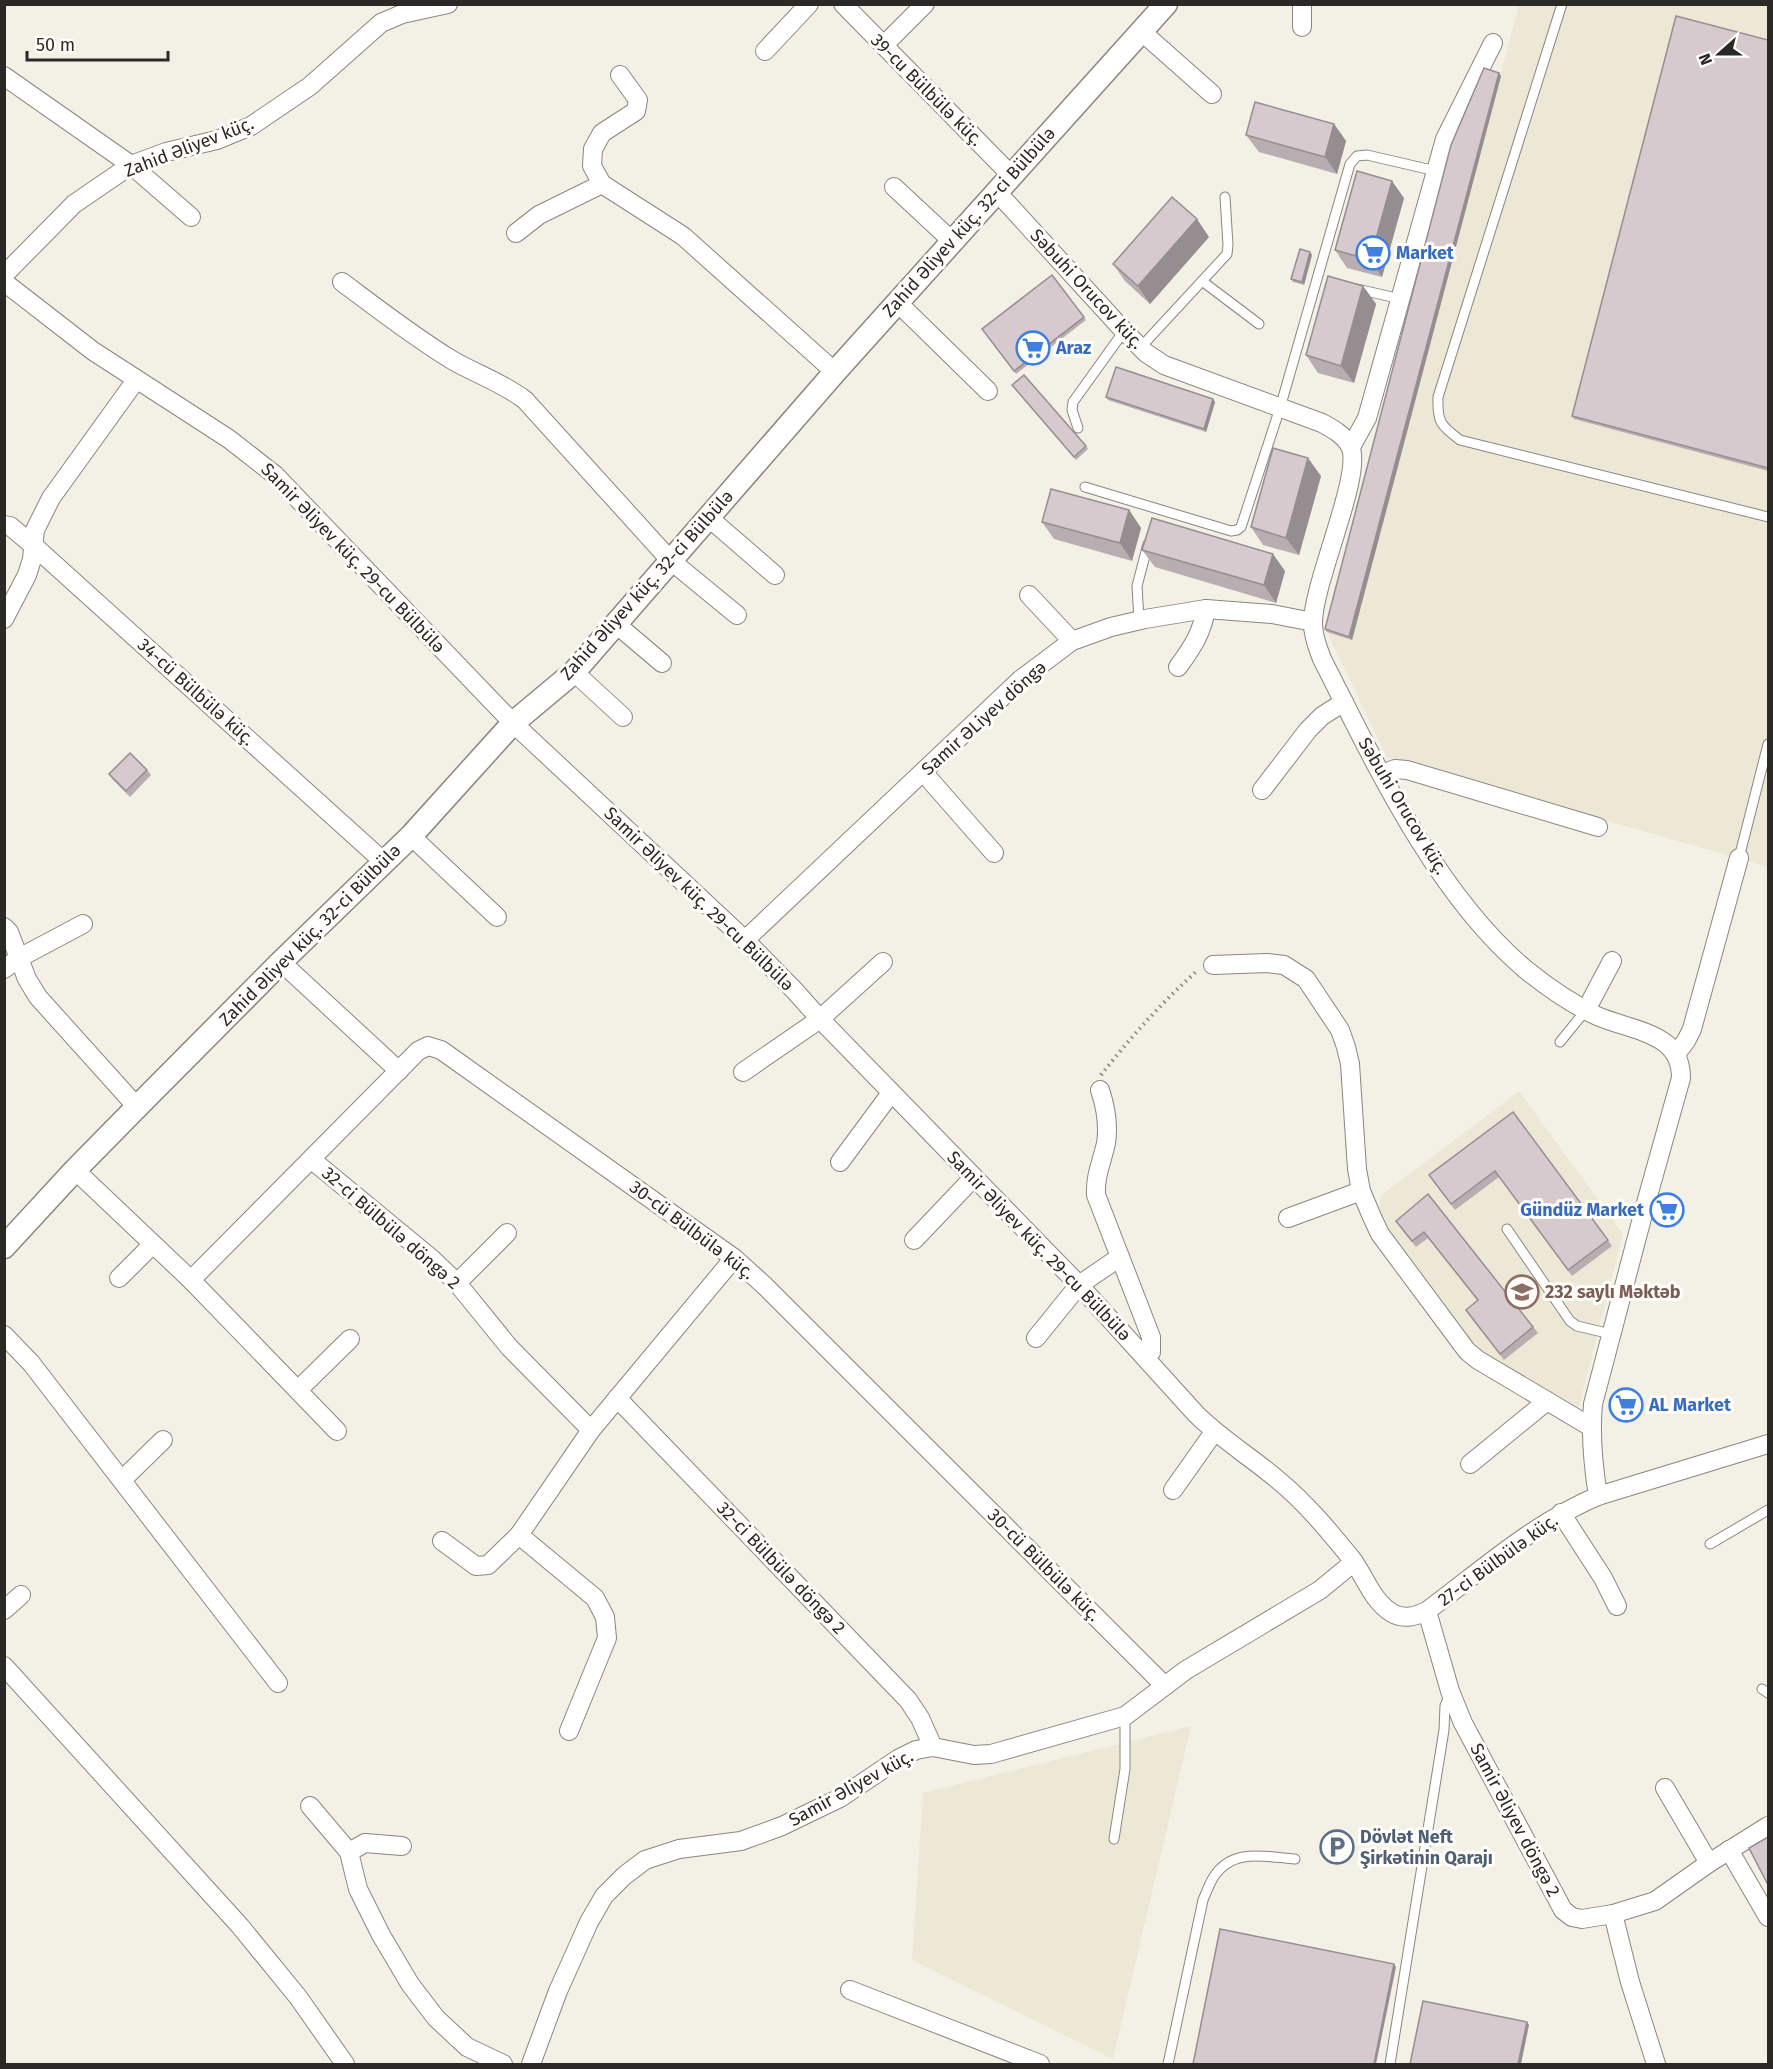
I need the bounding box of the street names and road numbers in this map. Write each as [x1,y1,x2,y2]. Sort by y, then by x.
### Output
street label: 39-cu Bülbülə küç. [866,29,988,151]
street label: Zahid Əliyev küç. [121,112,257,182]
street label: Zahid Əliyev küç. 32-ci Bülbülə [878,122,1060,322]
street label: Səbuhi Orucov küç. [1026,224,1148,354]
street label: Samir Əliyev küç. 29-cu Bülbülə [256,458,450,658]
street label: Zahid Əliyev küç. 32-ci Bülbülə [556,485,738,685]
street label: 34-cü Bülbülə küç. [133,634,259,750]
street label: Samir ƏLiyev döngə [917,656,1051,780]
street label: Səbuhi Orucov küç. [1353,733,1453,879]
street label: Samir Əliyev küç. 29-cu Bülbülə [599,802,799,996]
street label: Zahid Əliyev küç. 32-ci Bülbülə [214,839,406,1031]
street label: Samir Əliyev küç. 29-cu Bülbülə [942,1146,1136,1346]
street label: 32-ci Bülbülə döngə 2 [317,1162,465,1294]
street label: 30-cü Bülbülə küç. [625,1176,759,1284]
street label: 32-ci Bülbülə döngə 2 [712,1497,850,1639]
street label: 30-cü Bülbülə küç. [983,1504,1105,1626]
street label: 27-ci Bülbülə küç. [1434,1509,1562,1611]
street label: Samir Əliyev döngə 2 [1465,1740,1565,1901]
street label: Samir Əliyev küç. [785,1745,917,1831]

